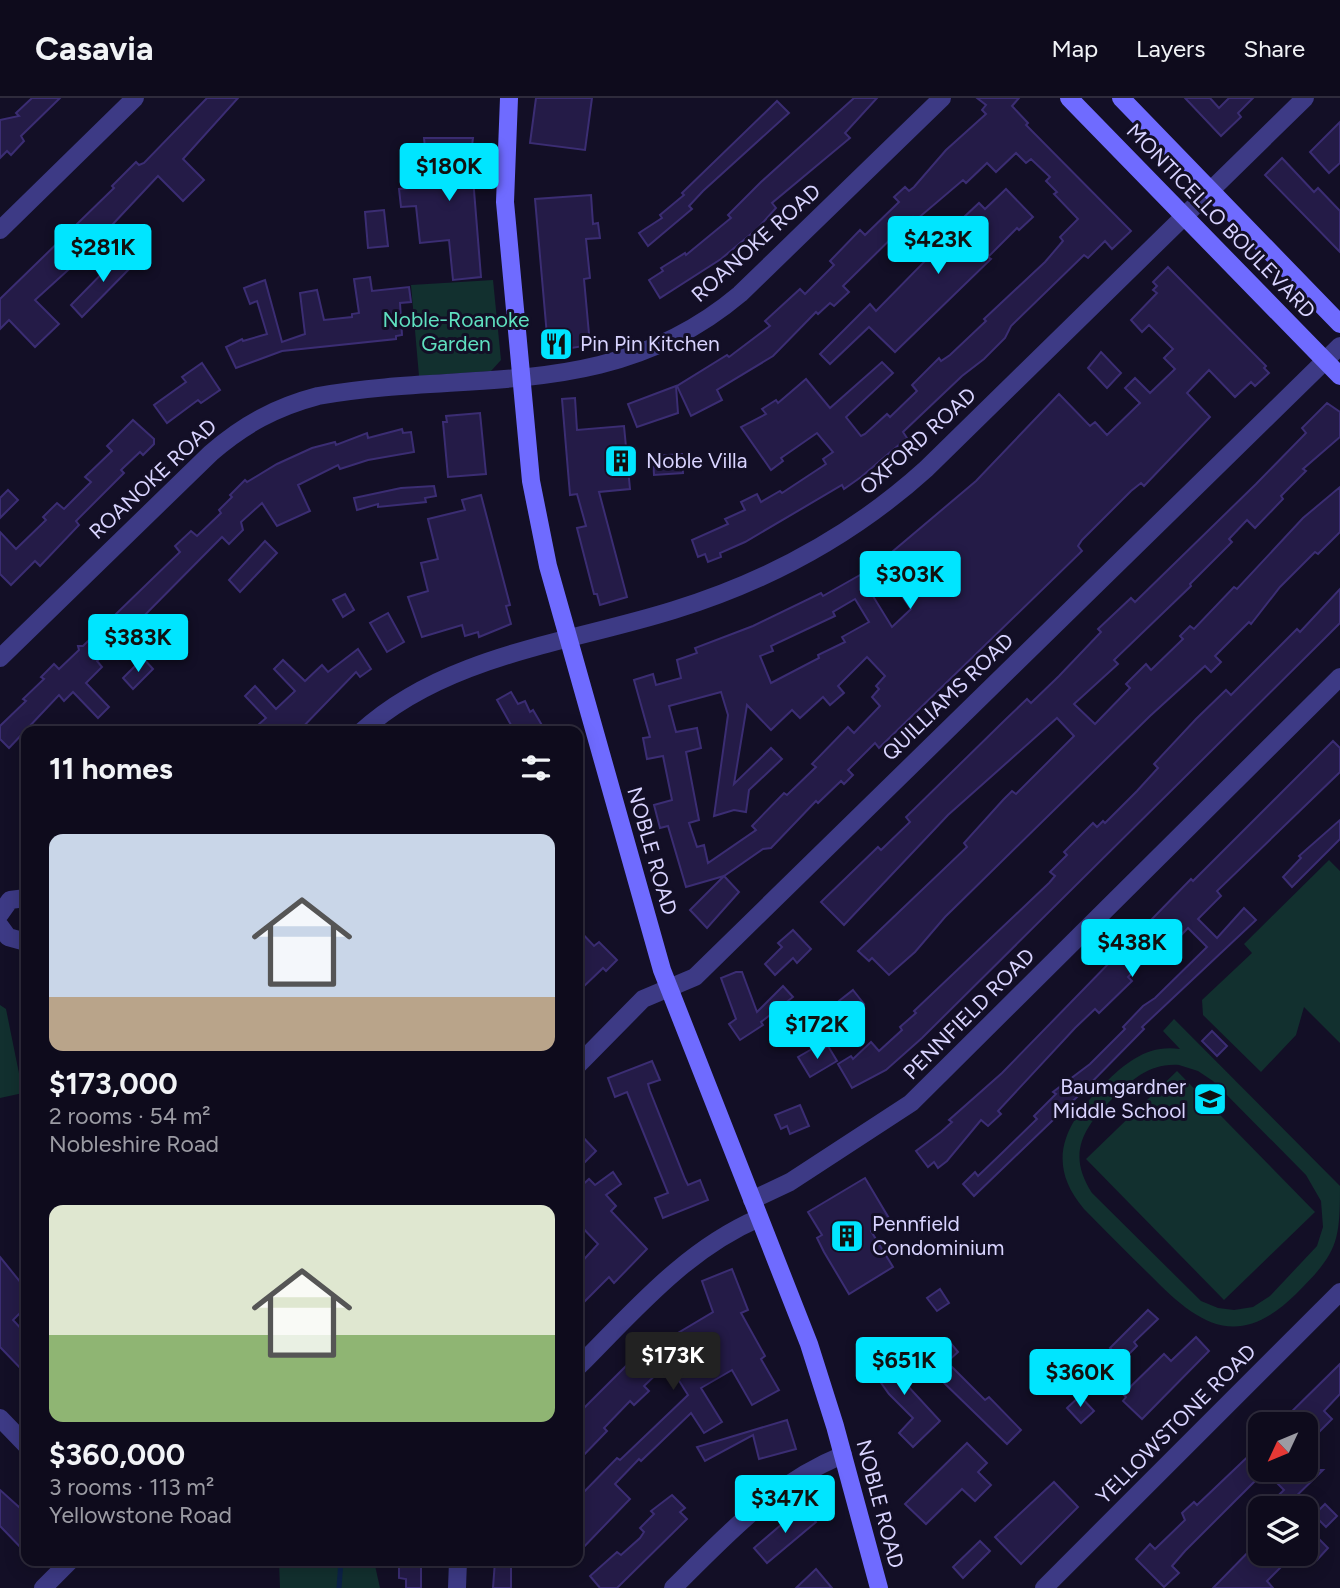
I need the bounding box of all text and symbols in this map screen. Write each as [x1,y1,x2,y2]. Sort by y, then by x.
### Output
text: Casavia [35,29,154,68]
text: Map [1051,34,1098,63]
text: Layers [1136,34,1205,63]
text: Share [1243,34,1305,63]
street label: MONTICELLO BOULEVARD [1122,118,1321,323]
pin: $180K [400,144,498,203]
text: $180K [416,152,482,180]
street label: ROANOKE ROAD [686,178,825,307]
pin: $423K [889,216,987,276]
pin: $281K [54,225,152,284]
text: $423K [904,225,972,253]
text: $281K [70,233,136,261]
park label: Noble-Roanoke Garden [383,307,529,356]
restaurant icon: Pin Pin Kitchen [537,325,575,363]
place label: Pin Pin Kitchen [580,331,720,356]
street label: OXFORD ROAD [854,382,981,499]
street label: ROANOKE ROAD [84,413,221,544]
building icon: Noble Villa [602,442,640,480]
place label: Noble Villa [646,448,747,473]
pin: $303K [861,552,959,611]
text: $303K [876,560,944,588]
pin: $383K [89,614,187,674]
text: $383K [104,623,172,651]
street label: QUILLIAMS ROAD [877,628,1018,766]
icon: filters [517,749,555,787]
text: 11 homes [49,750,173,787]
street label: NOBLE ROAD [622,784,683,918]
icon: home [239,879,365,1005]
pin: $438K [1083,920,1181,979]
text: $438K [1097,928,1167,956]
street label: PENNFIELD ROAD [898,943,1039,1084]
pin: $172K [768,1002,866,1061]
text: $172K [785,1010,849,1038]
text: $173,000 [49,1065,178,1102]
place label: Baumgardner Middle School [1053,1074,1186,1123]
school or university icon: Baumgardner Middle School [1191,1080,1229,1118]
text: 2 rooms · 54 m² [49,1102,211,1130]
text: Nobleshire Road [49,1130,219,1158]
place label: Pennfield Condominium [872,1211,1004,1260]
building icon: Pennfield Condominium [828,1217,866,1255]
icon: home [239,1250,365,1376]
pin: $173K [624,1332,722,1392]
pin: $651K [855,1338,953,1397]
street label: YELLOWSTONE ROAD [1091,1339,1261,1509]
text: $173K [641,1341,705,1369]
text: $651K [872,1346,936,1374]
pin: $360K [1031,1350,1129,1409]
text: $360K [1045,1358,1115,1386]
north arrow [1248,1412,1318,1482]
map controls [1248,1412,1318,1566]
text: $360,000 [49,1436,185,1473]
street label: NOBLE ROAD [851,1437,910,1571]
text: 3 rooms · 113 m² [49,1473,214,1501]
pin: $347K [736,1476,834,1535]
text: $347K [751,1484,819,1512]
button: layers [1248,1496,1318,1566]
text: Yellowstone Road [49,1501,232,1529]

